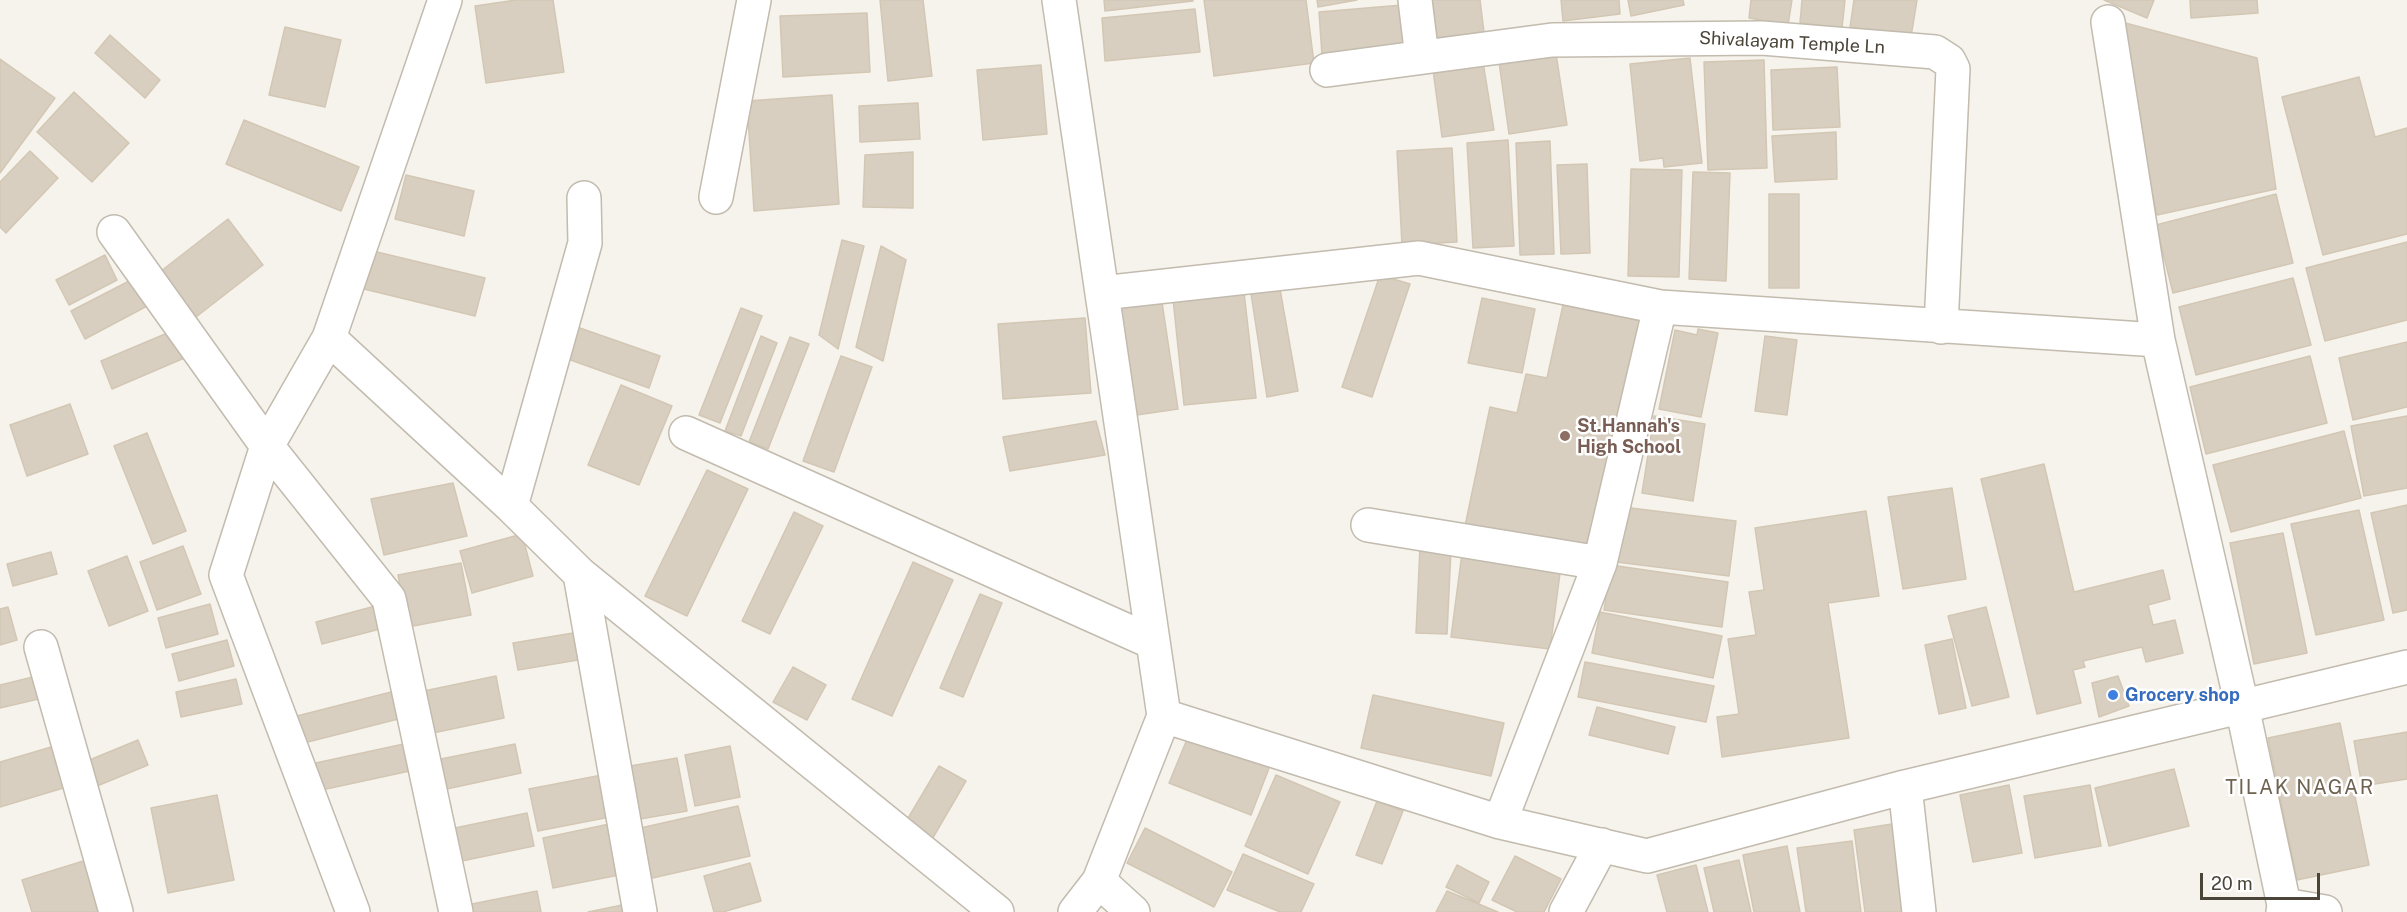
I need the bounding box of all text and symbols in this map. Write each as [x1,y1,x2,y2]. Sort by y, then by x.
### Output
street label: Shivalayam Temple Ln [1698,27,1886,59]
place label: St.Hannah's High School [1577,415,1681,458]
marker: St.Hannah's High School [1558,429,1572,443]
place label: Grocery shop [2125,684,2240,706]
marker: Grocery shop [2106,688,2120,702]
district label: TILAK NAGAR [2225,776,2375,800]
scale bar [2203,861,2323,899]
text: 20 m [2211,873,2253,894]

